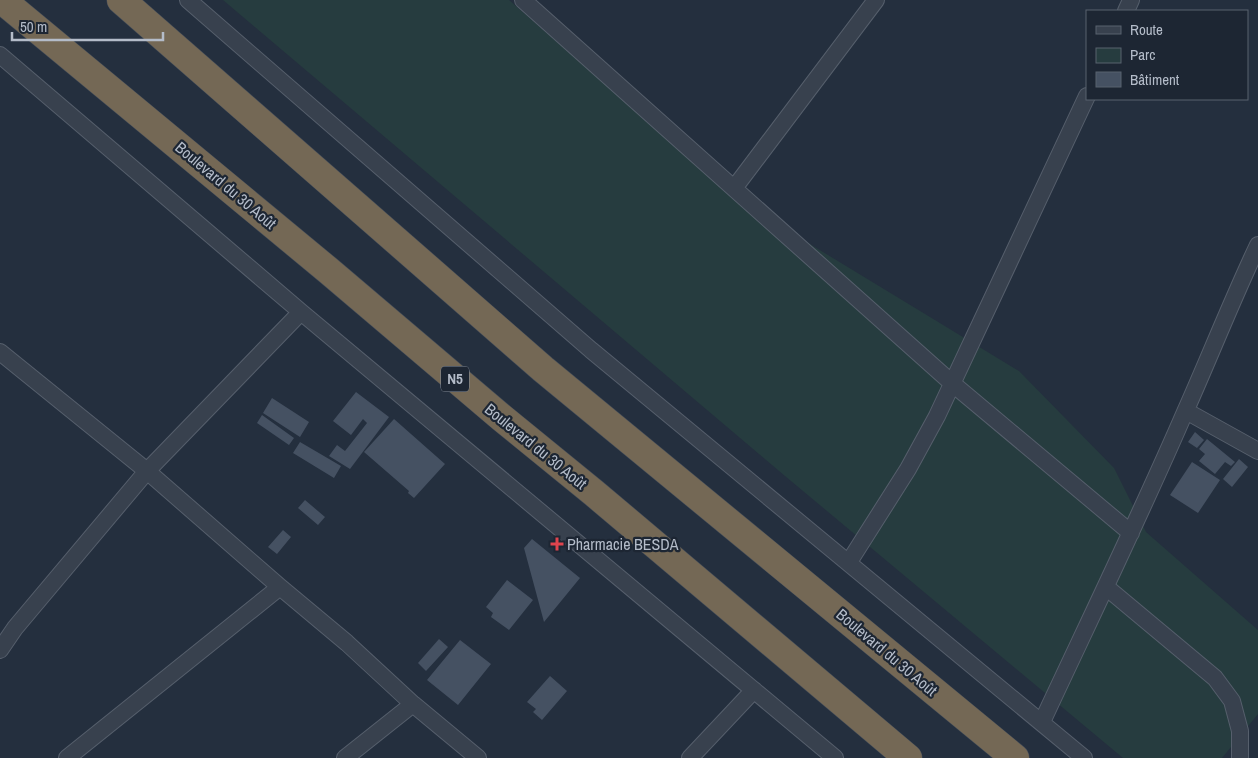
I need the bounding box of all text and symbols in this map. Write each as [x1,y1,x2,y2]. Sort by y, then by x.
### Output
scale bar [12,10,164,42]
legend [1086,10,1248,100]
text: 50 m [20,16,47,37]
text: Route [1130,19,1163,40]
text: Parc [1130,44,1155,65]
text: Bâtiment [1130,69,1180,90]
street label: Boulevard du 30 Août [171,136,281,234]
road number: N5 [441,366,469,392]
street label: Boulevard du 30 Août [480,398,592,494]
place label: Pharmacie BESDA [567,533,679,555]
marker: Pharmacie BESDA [551,538,563,550]
street label: Boulevard du 30 Août [832,603,942,701]

